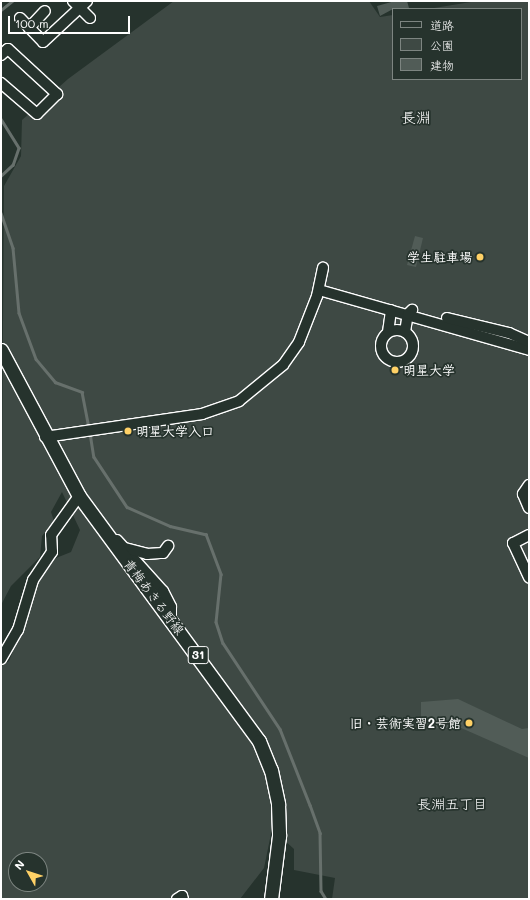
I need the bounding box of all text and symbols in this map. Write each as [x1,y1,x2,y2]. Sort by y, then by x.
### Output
scale bar [10,8,132,34]
legend [392,8,522,80]
text: 100 m [15,15,49,31]
text: 道路 [430,17,454,33]
text: 公園 [430,37,454,53]
text: 建物 [430,57,454,73]
district label: 長淵 [401,109,431,127]
place label: 学生駐車場 [407,249,472,265]
marker: 学生駐車場 [475,252,485,262]
place label: 明星大学 [403,362,455,378]
marker: 明星大学 [390,365,400,375]
place label: 明星大学入口 [136,423,214,439]
marker: 明星大学入口 [123,426,133,436]
street label: 青梅あきる野線 [120,556,188,638]
road number: 31 [187,645,209,665]
place label: 旧・芸術実習2号館 [350,715,461,731]
marker: 旧・芸術実習2号館 [464,718,474,728]
district label: 長淵五丁目 [417,796,487,812]
north arrow [8,852,48,892]
text: N [11,857,28,873]

